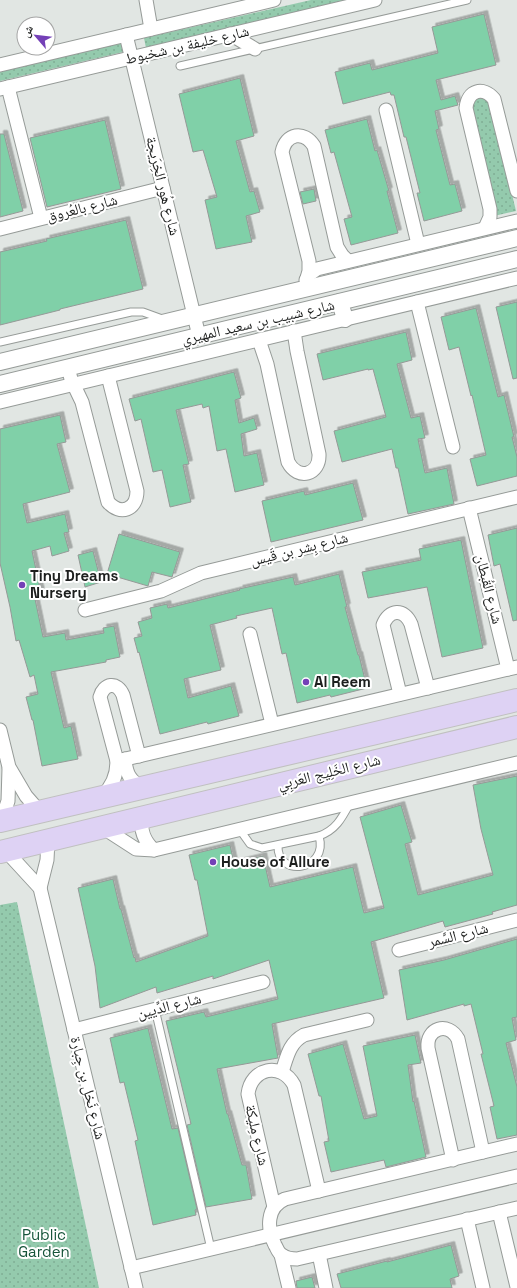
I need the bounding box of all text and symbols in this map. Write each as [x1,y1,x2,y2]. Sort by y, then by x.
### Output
north arrow [16,16,56,56]
street label: شارع خليفة بن شخبوط [123,21,251,69]
text: ش [18,23,37,40]
street label: شارع هُور الخِرَيجة [141,134,185,238]
street label: شارع بالعُروق [44,190,120,226]
street label: شارع شبيب بن سعيد المهيري [179,295,337,351]
street label: شارع بِشر بن قَيس [248,527,350,572]
street label: شارع القُبطان [471,552,507,626]
place label: Tiny Dreams Nursery [30,566,119,602]
marker: Tiny Dreams Nursery [17,580,27,590]
place label: Al Reem [314,672,371,691]
marker: Al Reem [301,677,311,687]
street label: شارع الخَلِيج العَربِي [275,750,383,796]
place label: House of Allure [221,852,330,871]
marker: House of Allure [208,857,218,867]
street label: شارع السَّمر [425,918,490,952]
street label: شارع الدِّيين [135,988,203,1024]
street label: شارع نَخل بن جِبارة [65,1034,111,1142]
street label: شارع مِليكة [240,1103,274,1168]
park label: Public Garden [18,1225,70,1261]

